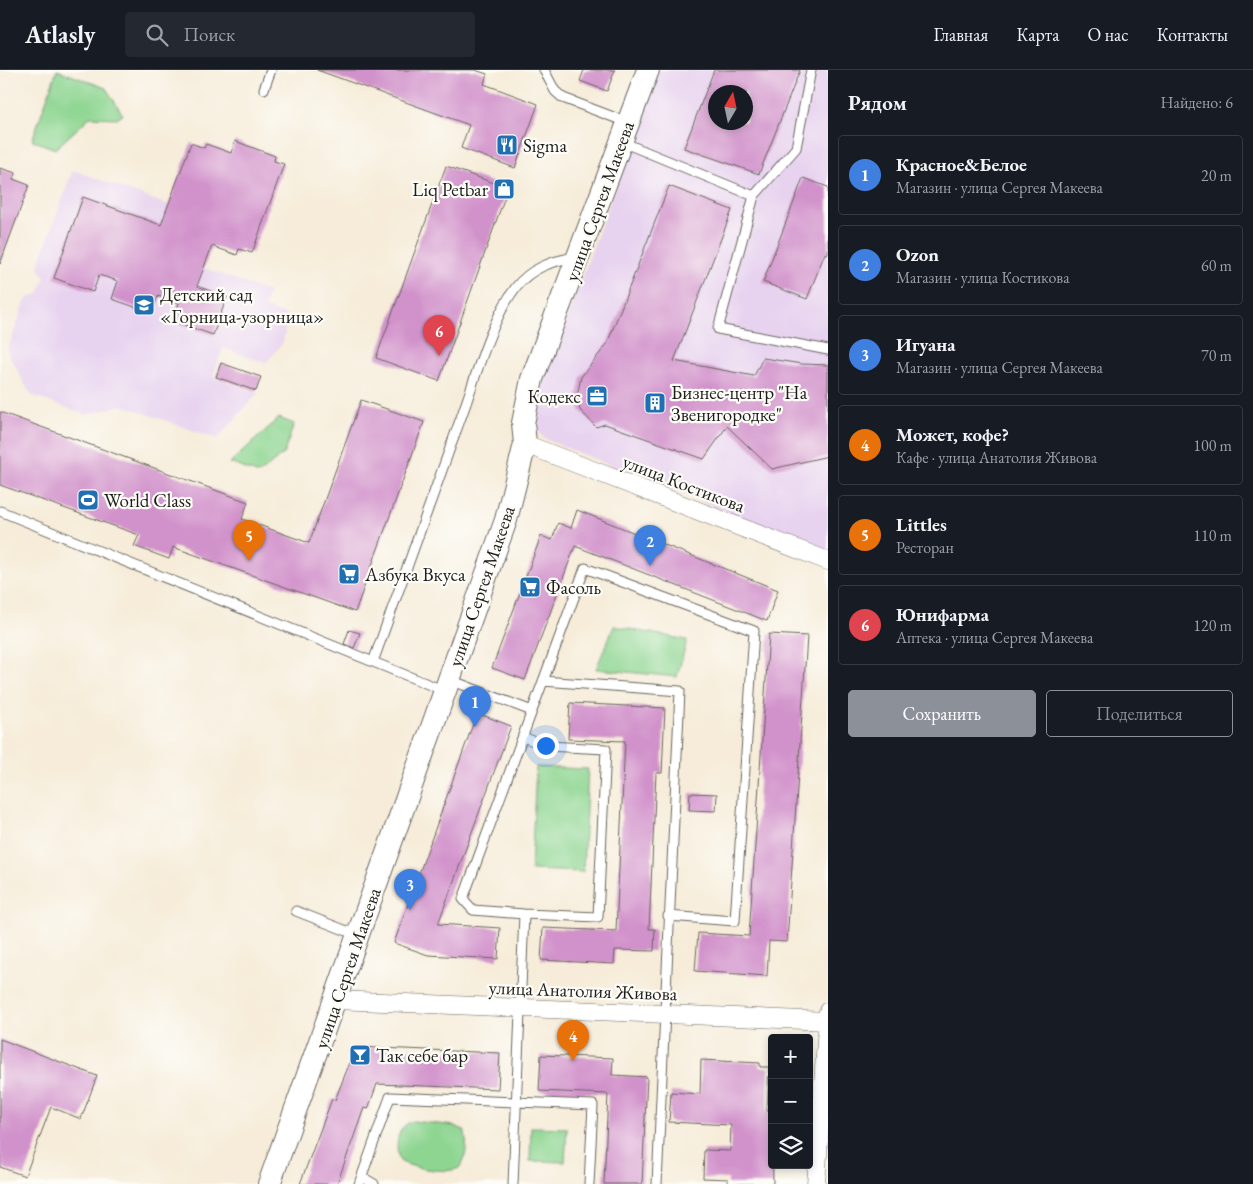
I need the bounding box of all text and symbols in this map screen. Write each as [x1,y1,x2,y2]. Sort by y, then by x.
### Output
search box [125,12,475,57]
text: Atlasly [25,19,95,50]
icon: search [143,21,171,49]
text: Поиск [183,22,235,47]
text: Главная [934,23,988,46]
text: Карта [1016,23,1059,46]
text: О нас [1087,23,1129,46]
text: Контакты [1157,23,1228,46]
north arrow [708,85,753,130]
text: Рядом [848,89,907,116]
text: Найдено: 6 [1161,92,1233,113]
street label: улица Сергея Макеева [559,117,640,285]
restaurant icon: Sigma [495,133,519,157]
place label: Sigma [523,133,568,158]
text: Красное&Белое [896,152,1027,177]
text: 1 [861,165,869,186]
text: 20 m [1201,165,1232,186]
place label: Liq Petbar [412,177,489,202]
shop icon: Liq Petbar [492,177,516,201]
text: Магазин · улица Сергея Макеева [896,177,1103,198]
text: Ozon [896,242,939,267]
text: 2 [861,255,869,276]
text: 60 m [1201,255,1232,276]
text: Магазин · улица Костикова [896,267,1070,288]
place label: Детский сад «Горница-узорница» [160,282,324,329]
school or university icon: Детский сад «Горница-узорница» [132,293,156,317]
pin: 6 [423,315,455,356]
text: Игуана [896,332,956,357]
text: 3 [861,345,869,366]
text: 70 m [1201,345,1232,366]
text: Магазин · улица Сергея Макеева [896,357,1103,378]
place label: Бизнес-центр "На Звенигородке" [671,380,808,427]
place label: Кодекс [527,384,581,409]
office icon: Кодекс [585,384,609,408]
building icon: Бизнес-центр "На Звенигородке" [643,391,667,415]
text: Может, кофе? [896,422,1009,447]
text: 4 [861,435,869,456]
text: 100 m [1193,435,1232,456]
text: Кафе · улица Анатолия Живова [896,447,1097,468]
street label: улица Костикова [619,449,749,518]
sports icon: World Class [76,488,100,512]
place label: World Class [104,488,191,513]
street label: улица Сергея Макеева [442,502,521,670]
text: Littles [896,512,947,537]
pin: 5 [233,520,265,561]
pin: 2 [634,525,666,566]
text: 5 [861,525,869,546]
text: 110 m [1193,525,1232,546]
text: Ресторан [896,537,954,558]
supermarket icon: Азбука Вкуса [337,562,361,586]
place label: Азбука Вкуса [364,562,466,587]
supermarket icon: Фасоль [518,575,542,599]
place label: Фасоль [546,575,602,600]
text: Юнифарма [896,602,989,627]
text: 6 [861,615,869,636]
text: 120 m [1193,615,1232,636]
text: Аптека · улица Сергея Макеева [896,627,1093,648]
pin: 1 [459,686,491,727]
button: Сохранить [848,690,1036,737]
button: Поделиться [1046,690,1233,737]
your location [533,733,559,759]
pin: 3 [394,869,426,910]
street label: улица Сергея Макеева [308,884,387,1052]
street label: улица Анатолия Живова [488,975,678,1006]
pin: 4 [557,1020,589,1061]
map controls [768,1034,813,1169]
button: + [768,1034,813,1079]
bar icon: Так себе бар [348,1043,372,1067]
place label: Так себе бар [376,1043,468,1068]
button: − [768,1079,813,1124]
button: layers [768,1124,813,1169]

